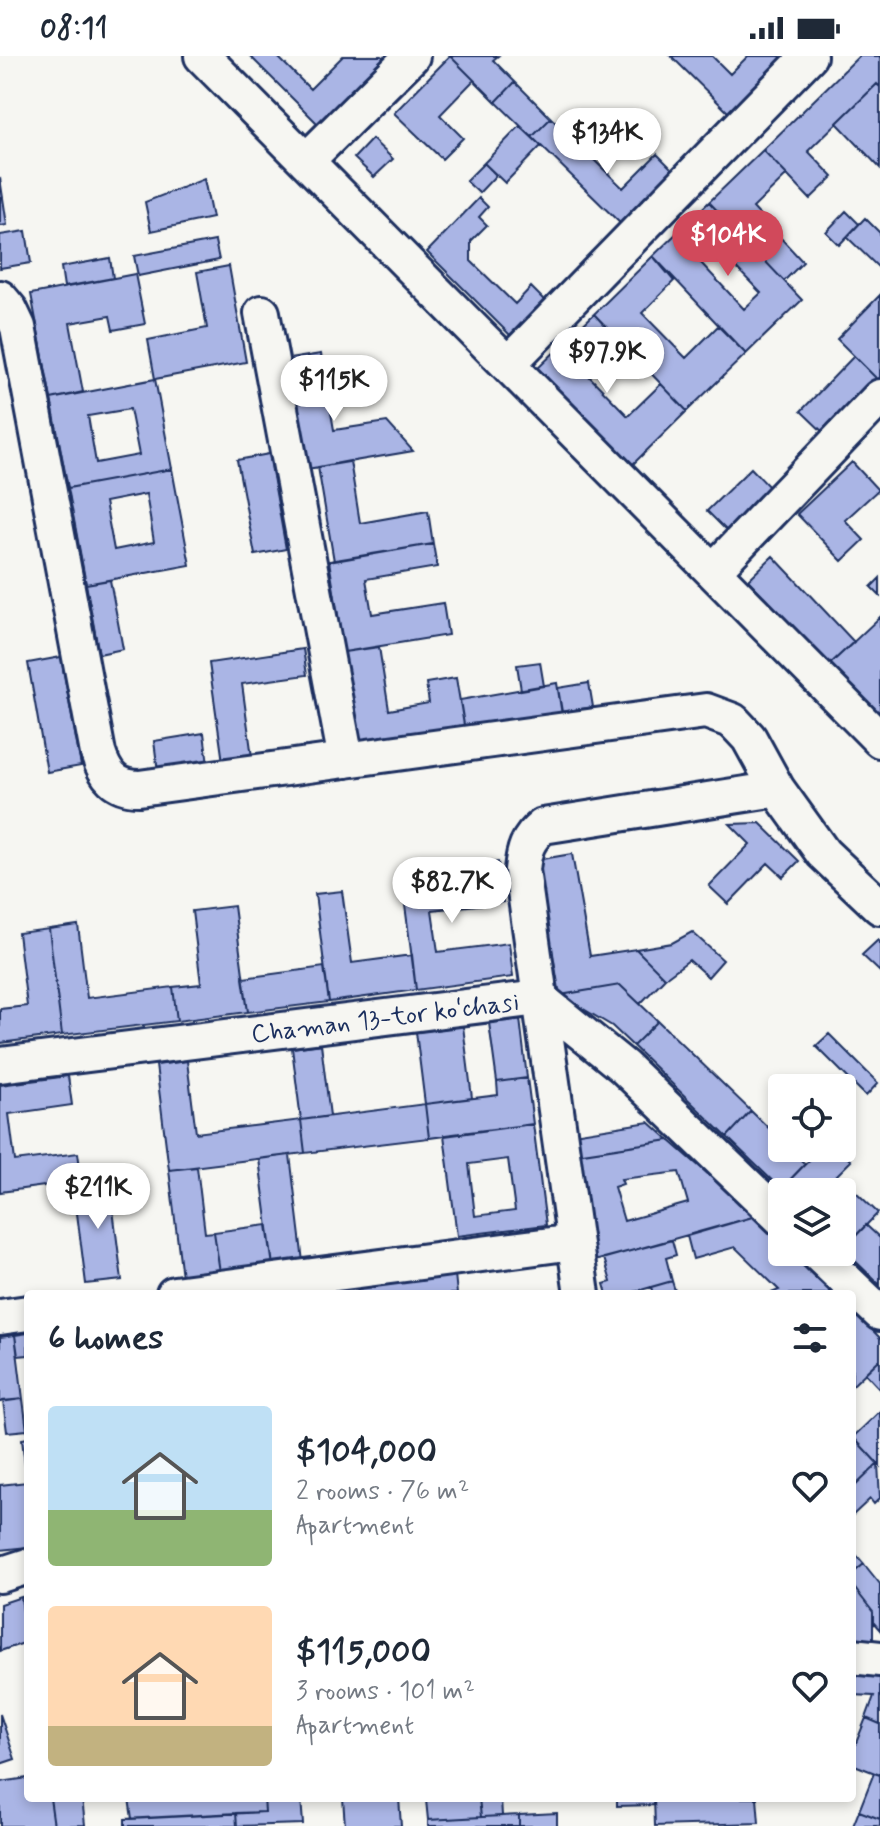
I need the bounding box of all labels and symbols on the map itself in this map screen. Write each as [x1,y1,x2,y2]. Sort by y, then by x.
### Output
pin: $134K [551,108,663,176]
pin: $104K [672,210,784,278]
pin: $97.9K [542,327,672,395]
pin: $115K [278,355,390,423]
pin: $82.7K [387,857,517,925]
street label: Chaman 13-tor koʻchasi [249,986,521,1052]
pin: $211K [42,1163,154,1231]

